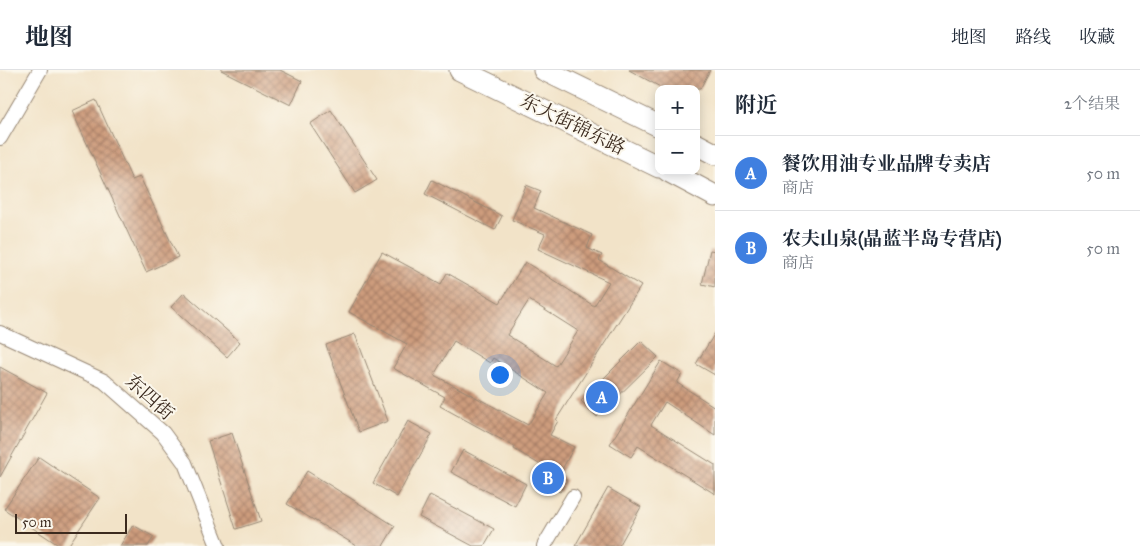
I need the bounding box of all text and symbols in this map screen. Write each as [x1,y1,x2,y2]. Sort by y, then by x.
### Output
text: 地图 [25,22,73,52]
text: 地图 [951,26,987,48]
text: 路线 [1015,26,1051,48]
text: 收藏 [1079,26,1115,48]
map controls [655,85,700,175]
button: + [655,85,700,130]
street label: 东大街锦东路 [517,89,629,159]
text: 附近 [735,92,777,118]
text: 2个结果 [1064,94,1120,113]
button: − [655,130,700,175]
text: 餐饮用油专业品牌专卖店 [782,152,991,175]
text: A [746,164,756,183]
text: 50 m [1086,164,1120,183]
text: 商店 [782,178,814,197]
text: 农夫山泉(晶蓝半岛专营店) [782,227,1002,250]
text: B [746,239,756,258]
text: 50 m [1086,239,1120,258]
text: 商店 [782,253,814,272]
your location [487,362,513,388]
street label: 东四街 [121,369,179,425]
pin: A [586,378,618,416]
pin: B [532,459,564,497]
scale bar [15,511,128,534]
text: 50 m [22,514,51,531]

